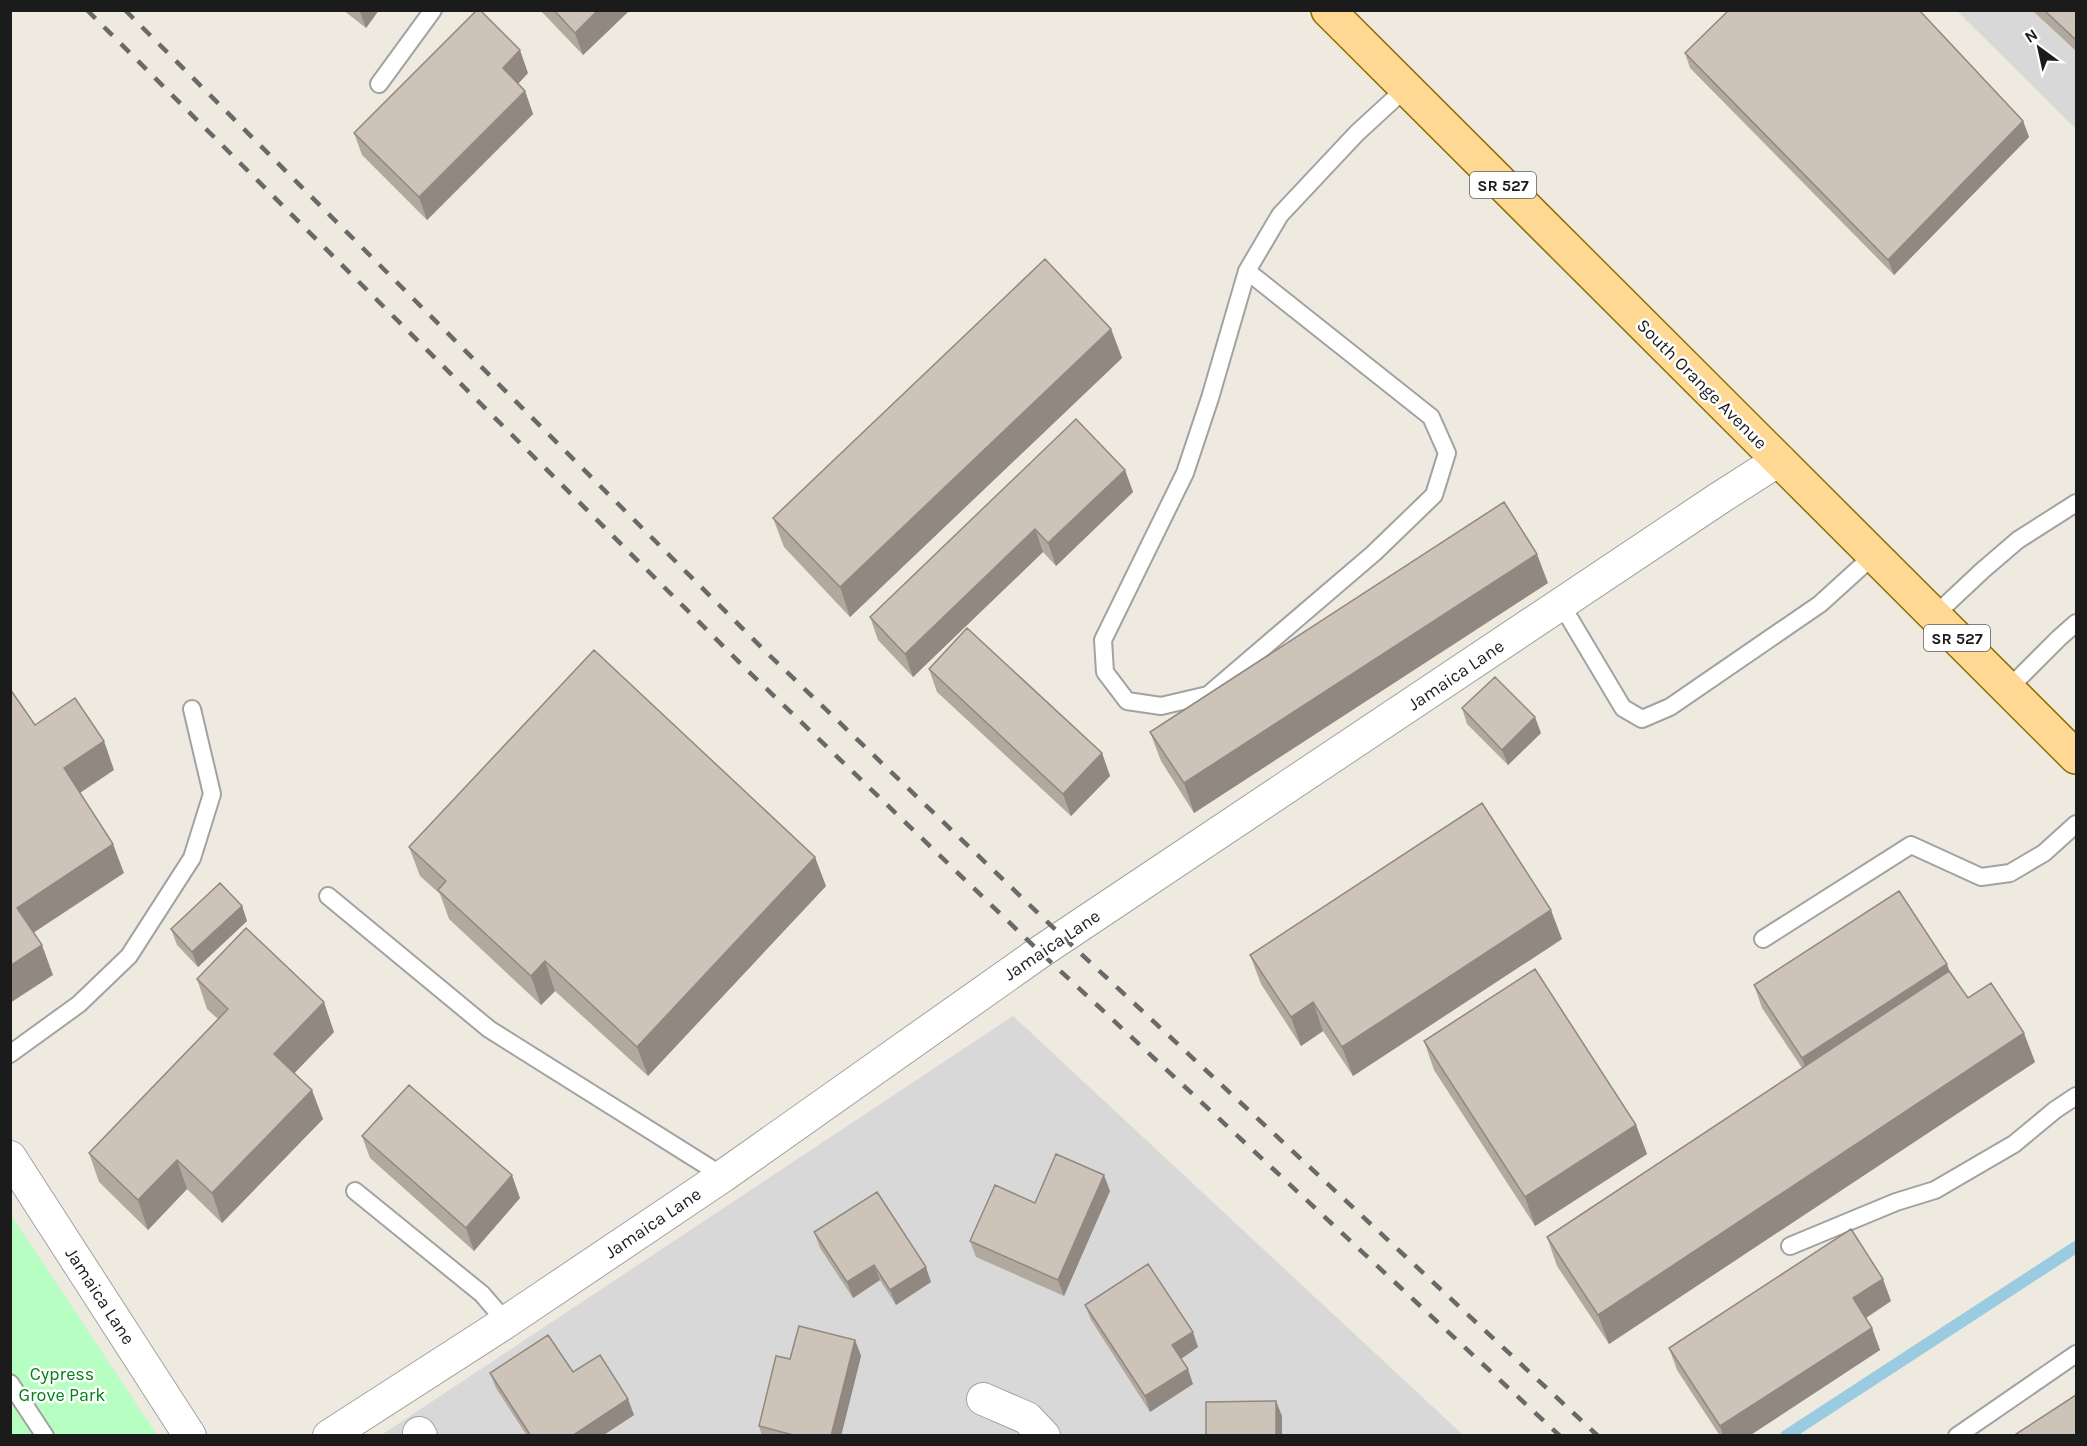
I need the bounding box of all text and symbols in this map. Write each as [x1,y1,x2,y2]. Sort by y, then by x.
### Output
north arrow [2009,18,2069,78]
text: N [2021,25,2041,47]
road number: SR 527 [1470,172,1536,198]
street label: South Orange Avenue [1632,314,1772,454]
road number: SR 527 [1924,625,1990,651]
street label: Jamaica Lane [1404,635,1508,715]
street label: Jamaica Lane [1000,905,1104,985]
street label: Jamaica Lane [601,1183,705,1263]
street label: Jamaica Lane [60,1243,140,1349]
park label: Cypress Grove Park [18,1363,106,1406]

